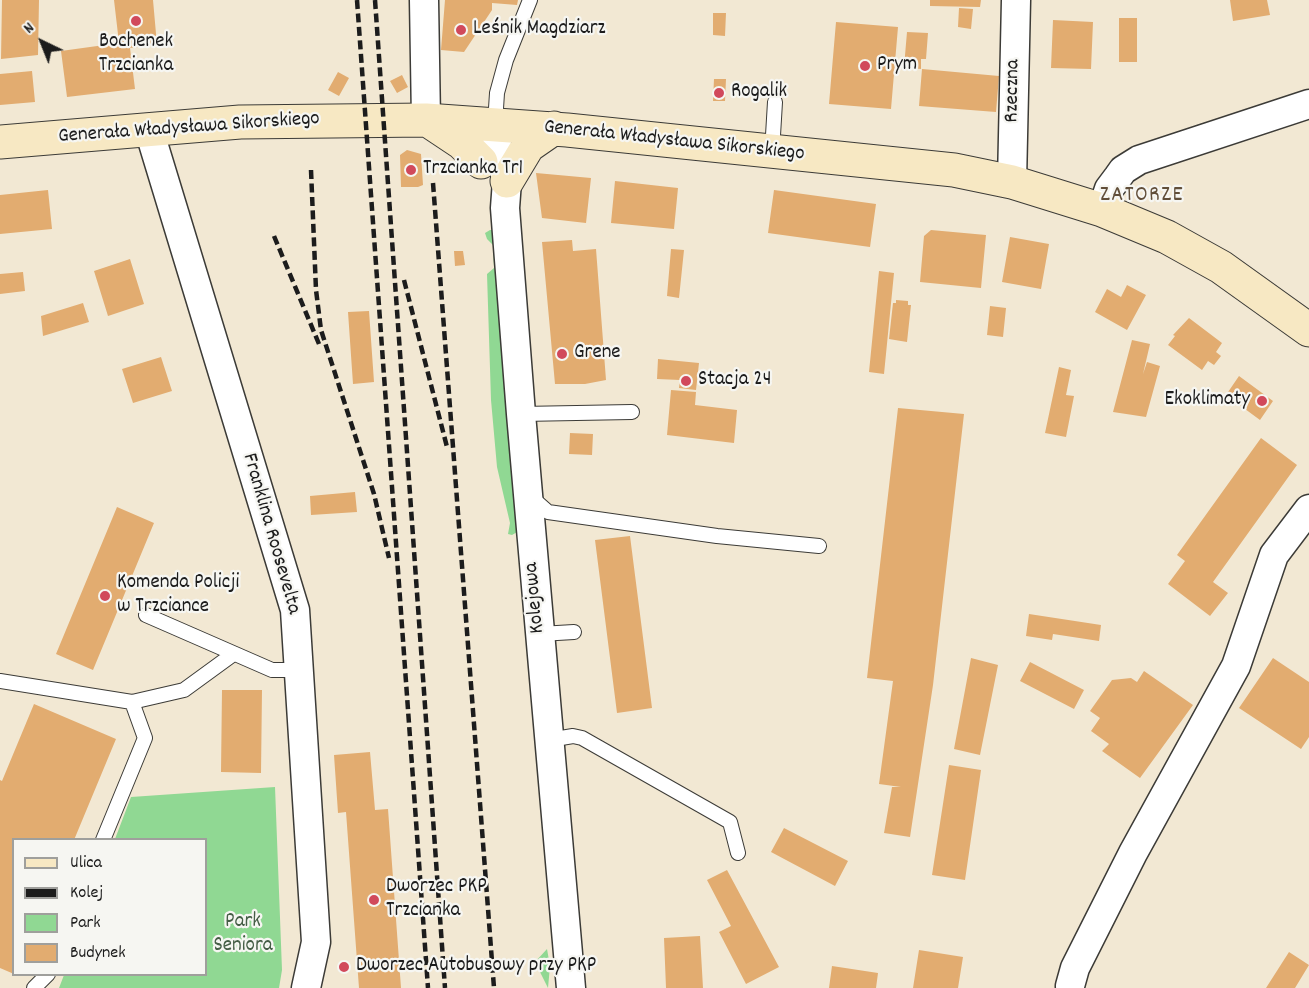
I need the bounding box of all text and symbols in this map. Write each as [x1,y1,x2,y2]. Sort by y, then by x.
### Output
north arrow [12,12,72,72]
marker: Bochenek Trzcianka [129,14,143,28]
text: N [19,17,40,40]
place label: Leśnik Magdziarz [473,17,606,43]
marker: Leśnik Magdziarz [454,23,468,37]
place label: Bochenek Trzcianka [99,30,173,80]
place label: Prym [877,53,917,79]
marker: Prym [858,59,872,73]
street label: Rzeczna [1001,59,1027,123]
place label: Rogalik [731,80,787,106]
marker: Rogalik [712,86,726,100]
street label: Generała Władysława Sikorskiego [57,107,321,151]
street label: Generała Władysława Sikorskiego [542,116,806,168]
place label: Trzcianka Tr1 [423,157,523,183]
marker: Trzcianka Tr1 [404,163,418,177]
district label: ZATORZE [1100,184,1184,210]
place label: Grene [574,341,621,367]
marker: Grene [555,347,569,361]
place label: Stacja 24 [698,368,771,394]
marker: Stacja 24 [679,374,693,388]
place label: Ekoklimaty [1165,388,1250,414]
marker: Ekoklimaty [1255,394,1269,408]
street label: Franklina Roosevelta [235,451,305,617]
street label: Kolejowa [520,561,552,635]
place label: Komenda Policji w Trzciance [117,571,239,621]
marker: Komenda Policji w Trzciance [98,589,112,603]
legend [12,838,207,976]
text: Ulica [70,851,102,876]
place label: Dworzec PKP Trzcianka [386,875,487,925]
text: Kolej [70,881,103,906]
marker: Dworzec PKP Trzcianka [367,893,381,907]
park label: Park Seniora [213,910,273,960]
text: Park [70,911,101,936]
text: Budynek [70,941,126,966]
place label: Dworzec Autobusowy przy PKP [356,954,596,980]
marker: Dworzec Autobusowy przy PKP [337,960,351,974]

